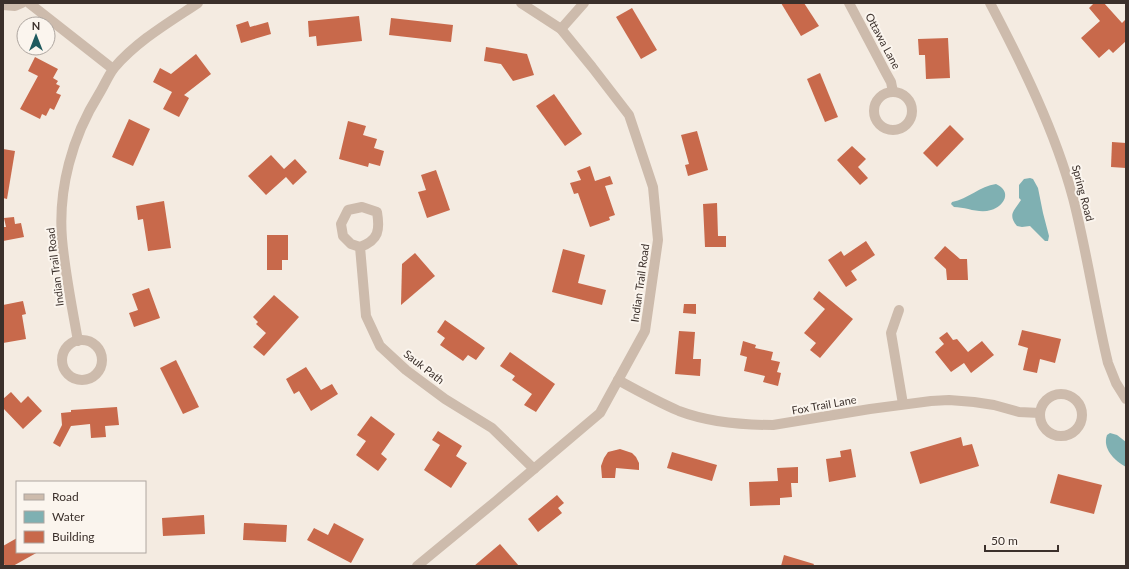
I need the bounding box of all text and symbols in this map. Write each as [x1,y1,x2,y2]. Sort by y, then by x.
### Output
street label: Ottawa Lane [863,10,904,71]
north arrow [16,16,56,56]
text: N [32,19,40,32]
street label: Spring Road [1070,163,1097,222]
street label: Indian Trail Road [43,227,66,307]
street label: Indian Trail Road [628,243,651,323]
street label: Sauk Path [401,347,447,386]
street label: Fox Trail Lane [791,392,857,417]
legend [16,481,146,553]
text: Road [52,489,79,504]
text: Water [52,509,85,524]
scale bar [985,527,1058,553]
text: Building [52,529,95,544]
text: 50 m [991,533,1018,548]

